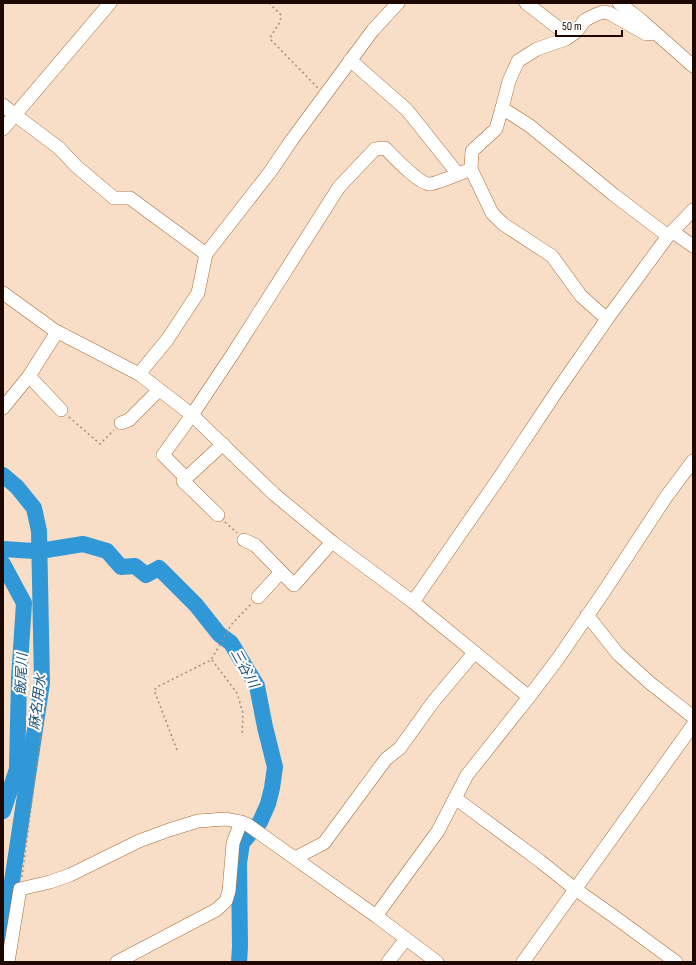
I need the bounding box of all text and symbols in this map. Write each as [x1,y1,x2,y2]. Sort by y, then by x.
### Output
scale bar [556,12,622,38]
text: 50 m [562,19,582,34]
water label: 三谷川 [227,646,263,692]
water label: 飯尾川 [12,651,31,695]
water label: 麻名用水 [26,671,50,731]

